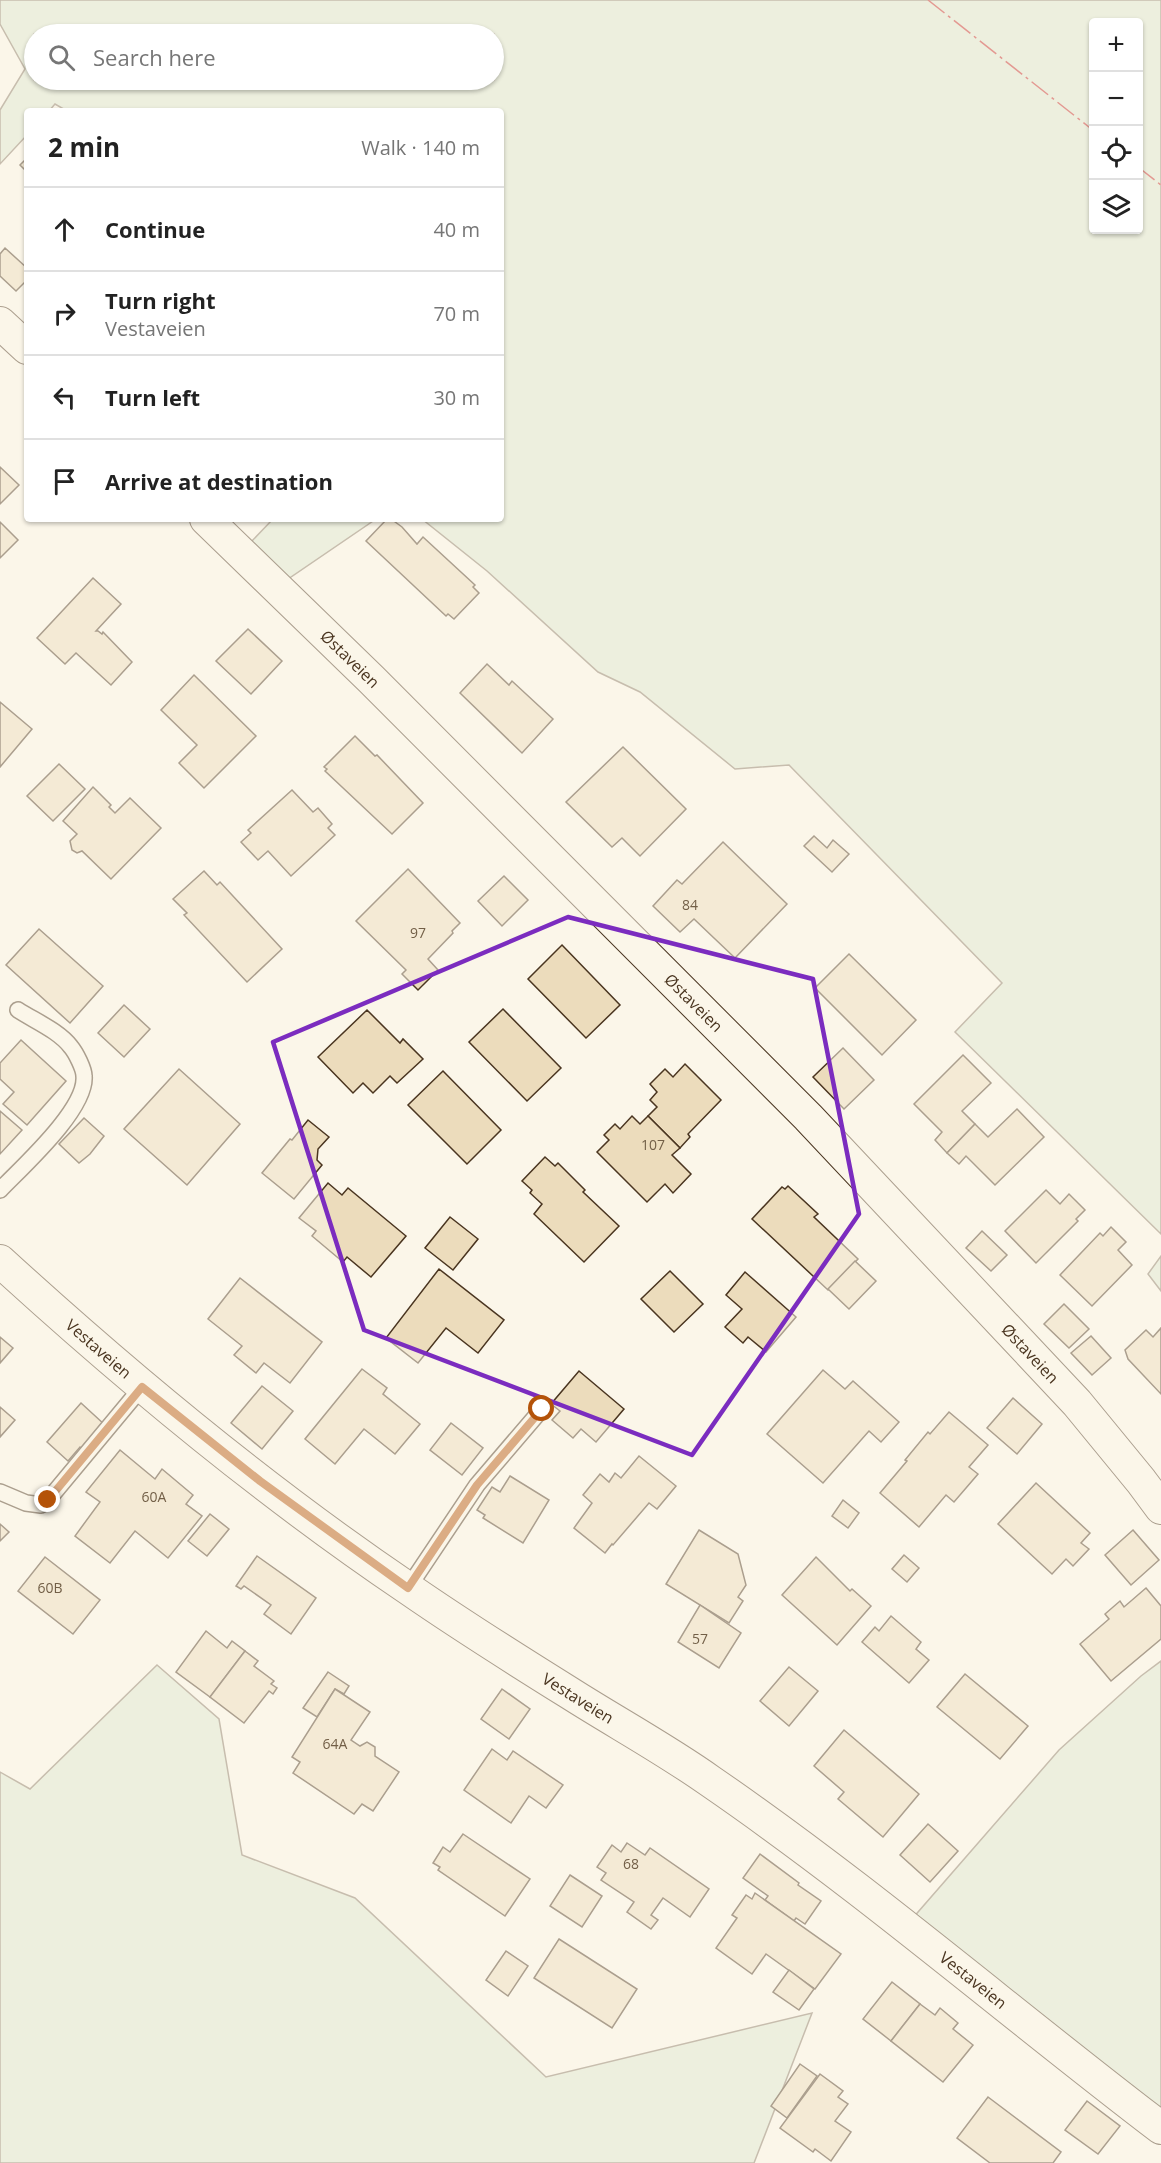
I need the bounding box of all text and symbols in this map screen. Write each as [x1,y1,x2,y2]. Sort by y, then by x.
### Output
map controls [1089,18,1143,234]
button: + [1089,18,1143,72]
search box [24,24,504,90]
icon: search [45,41,78,74]
text: Search here [93,42,216,72]
button: − [1089,72,1143,126]
button: locate [1089,126,1143,180]
text: 2 min [48,129,120,165]
text: Walk · 140 m [361,134,480,161]
button: layers [1089,180,1143,234]
icon: ahead [48,213,81,246]
text: Continue [105,214,205,244]
text: 40 m [433,216,480,243]
text: Turn right [105,285,216,315]
icon: right [48,297,81,330]
text: 70 m [433,300,480,327]
text: Vestaveien [105,315,206,342]
icon: left [48,381,81,414]
text: Turn left [105,382,200,412]
text: 30 m [433,384,480,411]
icon: arrive [48,465,81,498]
text: Arrive at destination [105,466,333,496]
street label: Østaveien [316,625,385,693]
house number: 84 [682,895,698,914]
house number: 97 [410,923,426,942]
street label: Østaveien [660,968,728,1037]
house number: 107 [641,1135,665,1154]
street label: Vestaveien [61,1314,136,1383]
street label: Østaveien [997,1319,1064,1388]
route start [528,1395,554,1421]
route end [34,1486,60,1512]
house number: 60A [142,1487,167,1506]
house number: 60B [37,1578,63,1597]
house number: 57 [692,1629,708,1648]
street label: Vestaveien [538,1668,618,1729]
house number: 64A [323,1734,348,1753]
house number: 68 [623,1854,639,1873]
street label: Vestaveien [935,1946,1012,2014]

